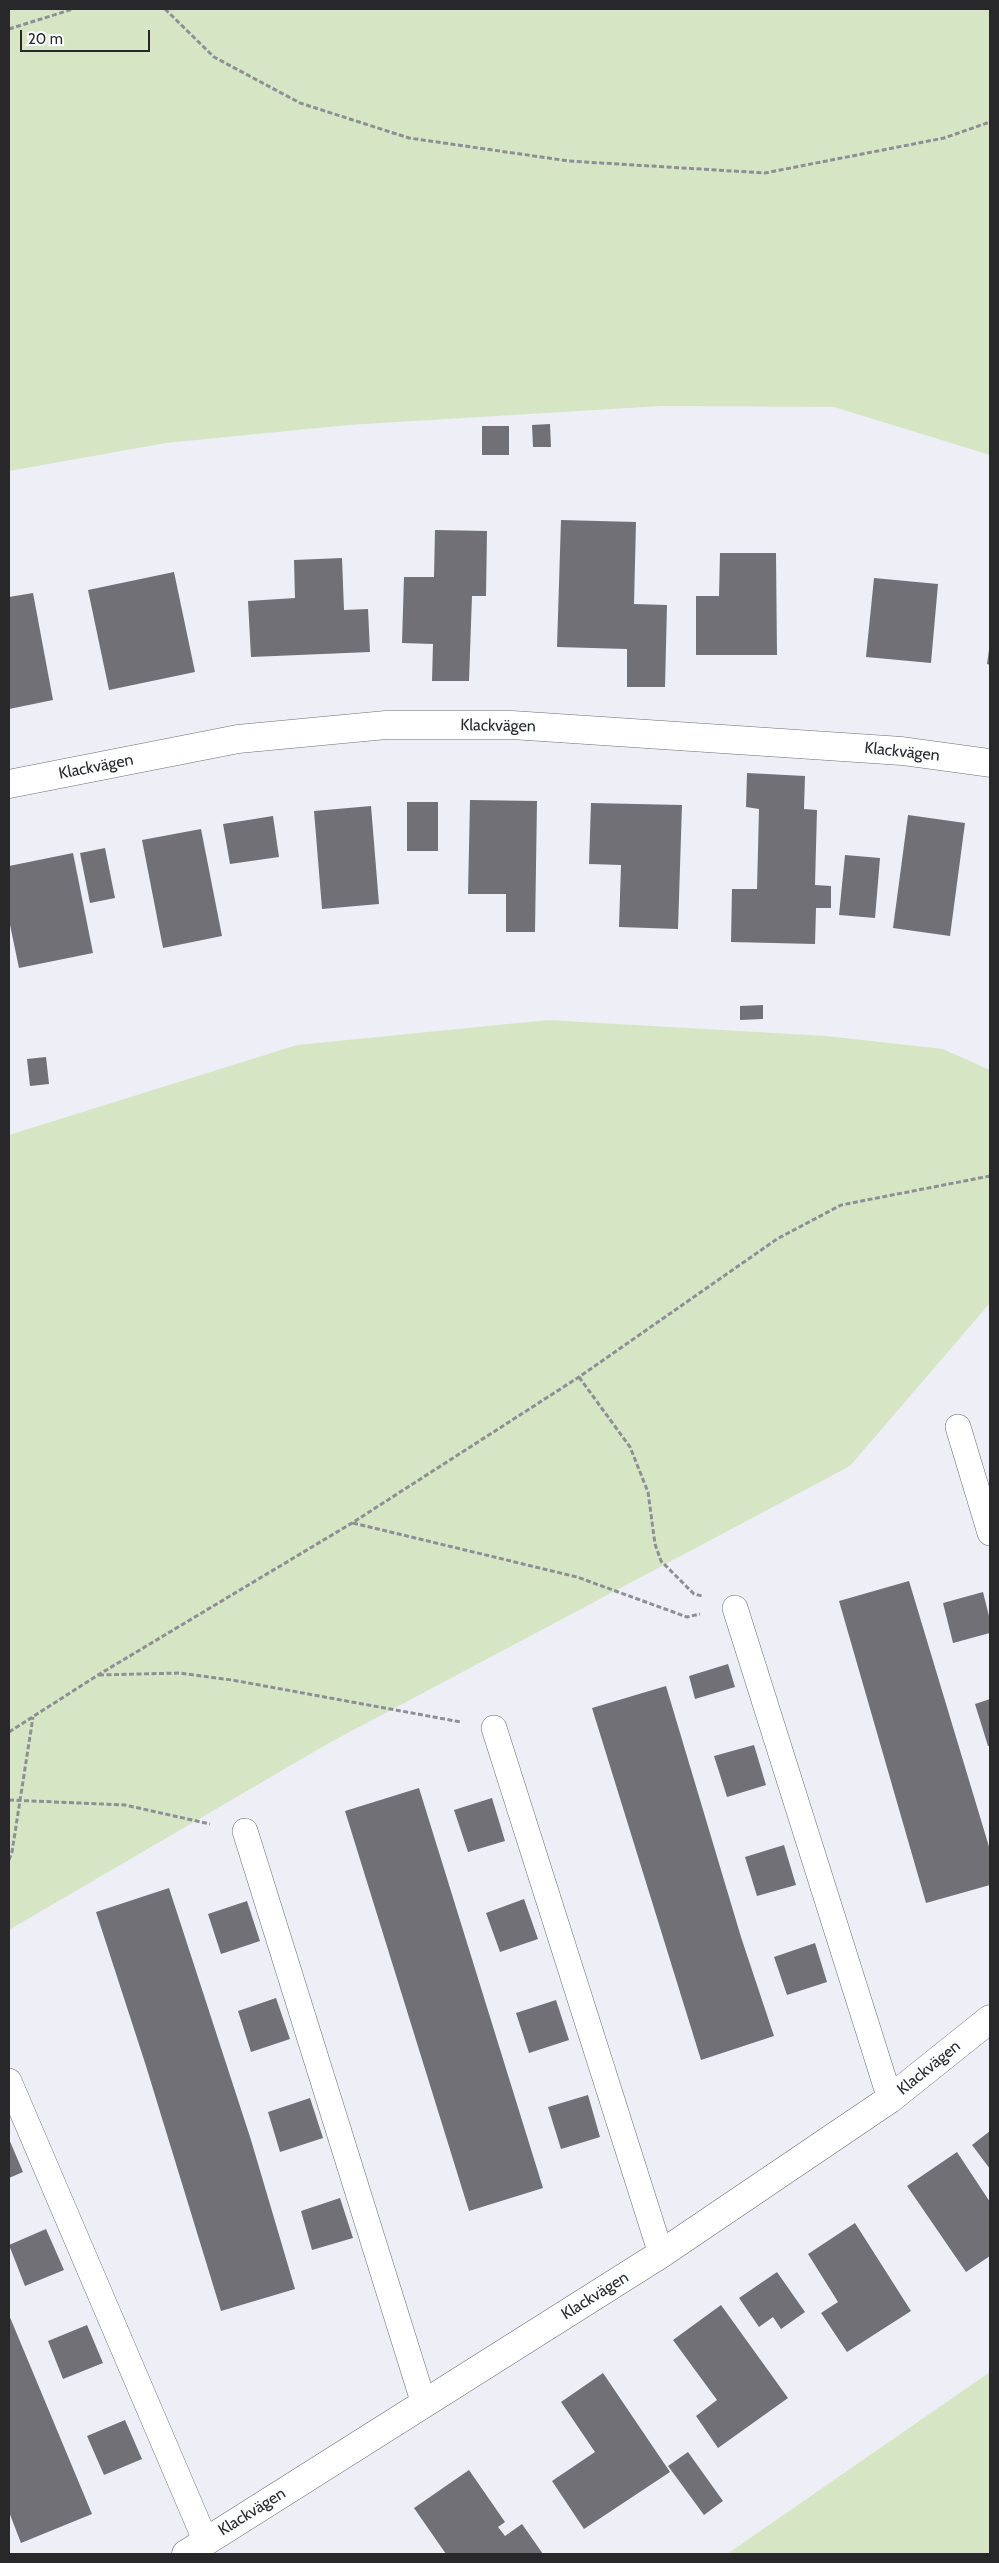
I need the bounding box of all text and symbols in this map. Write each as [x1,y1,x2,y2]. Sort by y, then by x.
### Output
scale bar [22,20,152,52]
text: 20 m [28,30,63,48]
street label: Klackvägen [460,716,536,736]
street label: Klackvägen [863,739,941,765]
street label: Klackvägen [57,750,135,784]
street label: Klackvägen [894,2037,964,2099]
street label: Klackvägen [558,2268,632,2324]
street label: Klackvägen [215,2484,289,2540]

